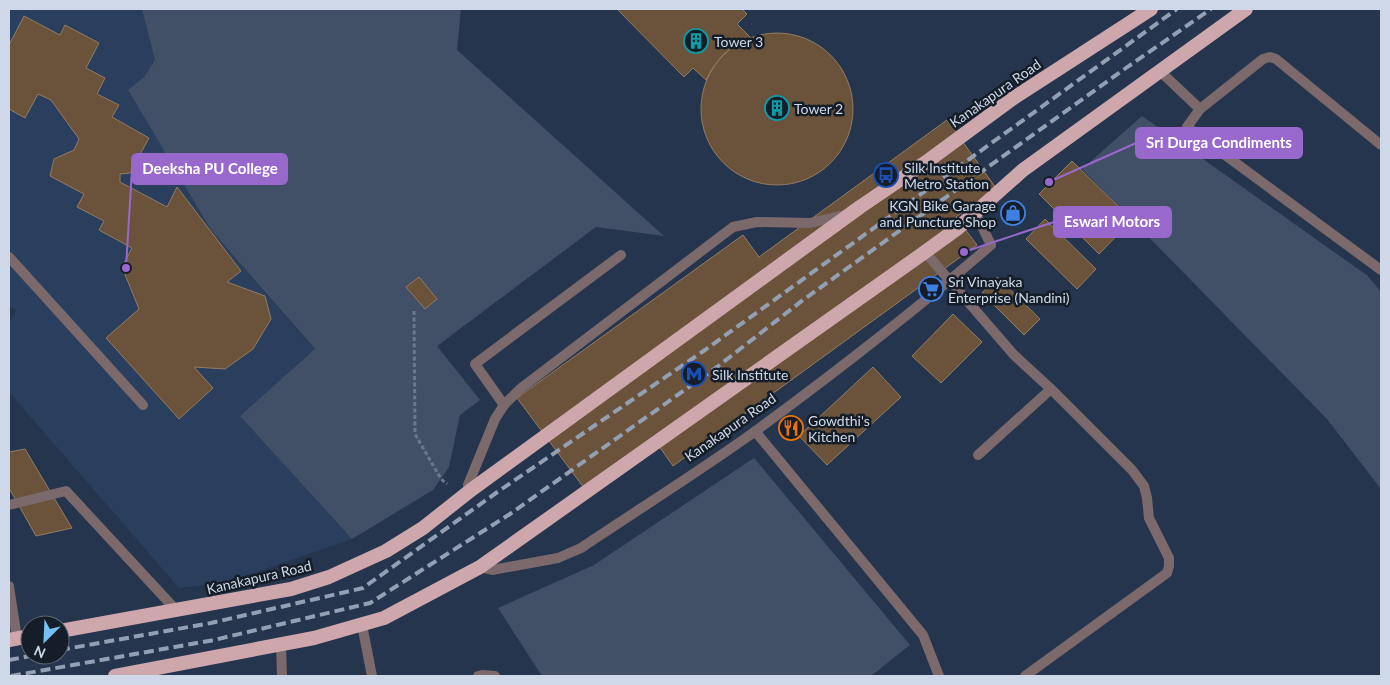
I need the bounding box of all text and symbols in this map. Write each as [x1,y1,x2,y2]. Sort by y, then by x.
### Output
building icon: Tower 3 [683,28,709,54]
place label: Tower 3 [714,33,763,50]
street label: Kanakapura Road [946,55,1044,131]
building icon: Tower 2 [764,95,790,121]
place label: Tower 2 [794,100,843,117]
callout: Sri Durga Condiments [1136,128,1302,158]
text: Sri Durga Condiments [1146,133,1292,151]
callout: Deeksha PU College [132,154,287,184]
text: Deeksha PU College [142,159,278,177]
place label: Silk Institute Metro Station [904,159,989,192]
bus stop icon: Silk Institute Metro Station [873,162,899,188]
place label: KGN Bike Garage and Puncture Shop [879,197,996,230]
shop icon: KGN Bike Garage and Puncture Shop [1000,200,1026,226]
callout: Eswari Motors [1054,207,1171,237]
text: Eswari Motors [1064,212,1161,230]
place label: Sri Vinayaka Enterprise (Nandini) [948,273,1070,306]
supermarket icon: Sri Vinayaka Enterprise (Nandini) [918,276,944,302]
metro station icon: Silk Institute [681,361,707,387]
place label: Silk Institute [712,366,788,383]
street label: Kanakapura Road [681,389,779,465]
place label: Gowdthi's Kitchen [808,412,870,445]
restaurant icon: Gowdthi's Kitchen [778,415,804,441]
street label: Kanakapura Road [205,557,313,597]
north arrow [20,615,70,665]
text: N [31,642,48,662]

